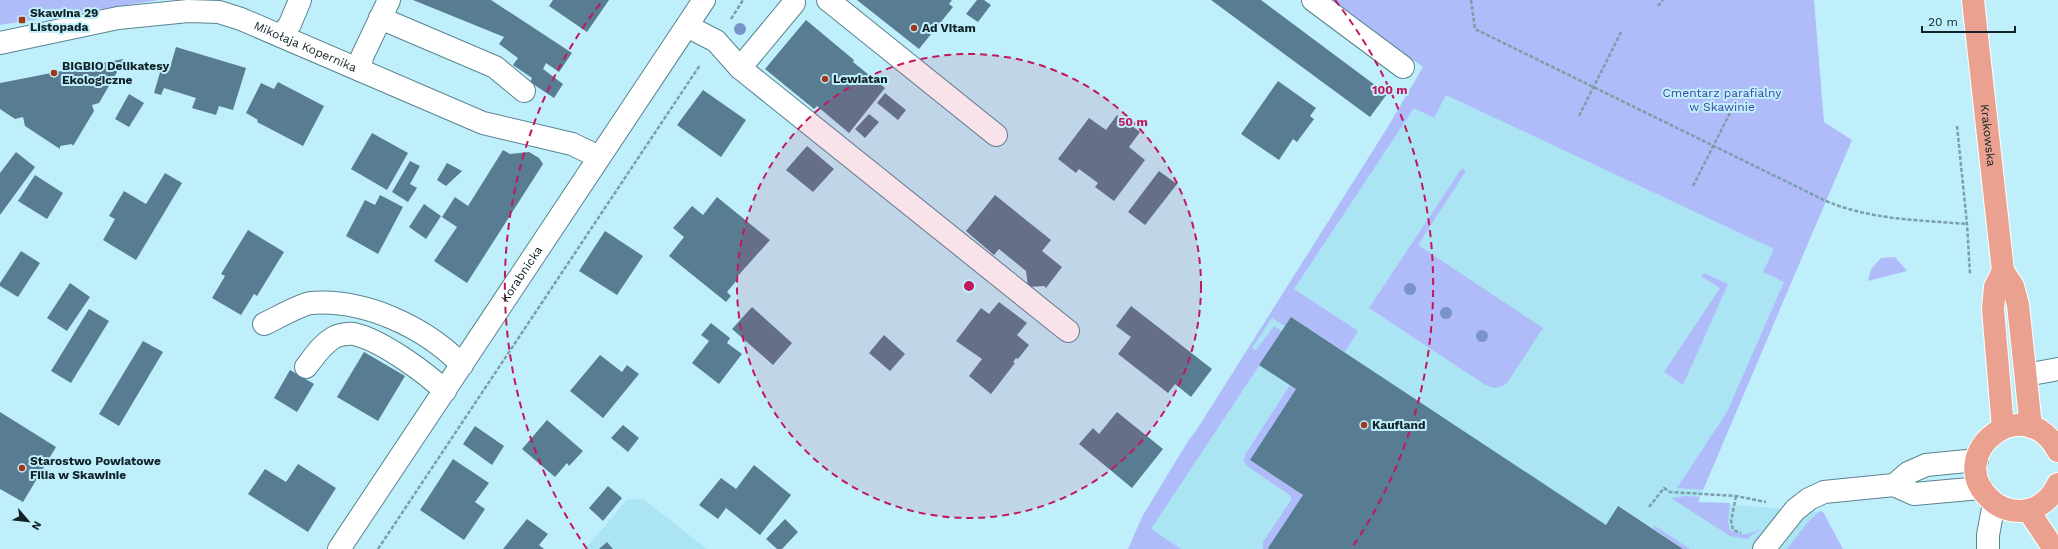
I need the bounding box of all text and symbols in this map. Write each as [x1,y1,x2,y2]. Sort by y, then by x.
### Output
place label: Skawina 29 Listopada [30,6,98,34]
scale bar [1922,8,2015,34]
marker: Skawina 29 Listopada [17,15,27,25]
text: 20 m [1928,15,1958,29]
street label: Mikołaja Kopernika [252,18,359,75]
place label: Ad Vitam [922,21,976,35]
marker: Ad Vitam [909,23,919,33]
place label: BIGBIO Delikatesy Ekologiczne [62,59,170,87]
marker: BIGBIO Delikatesy Ekologiczne [49,68,59,78]
place label: Lewiatan [833,72,888,86]
marker: Lewiatan [820,74,830,84]
text: 100 m [1372,83,1408,97]
park label: Cmentarz parafialny w Skawinie [1663,86,1782,114]
street label: Krakowska [1978,103,1998,167]
text: 50 m [1118,115,1148,129]
street label: Korabnicka [498,243,546,305]
centre of rings [962,279,976,293]
place label: Kaufland [1372,418,1426,432]
marker: Kaufland [1359,420,1369,430]
place label: Starostwo Powiatowe Filia w Skawinie [30,454,161,482]
marker: Starostwo Powiatowe Filia w Skawinie [17,463,27,473]
north arrow [8,501,48,541]
text: N [29,519,44,532]

